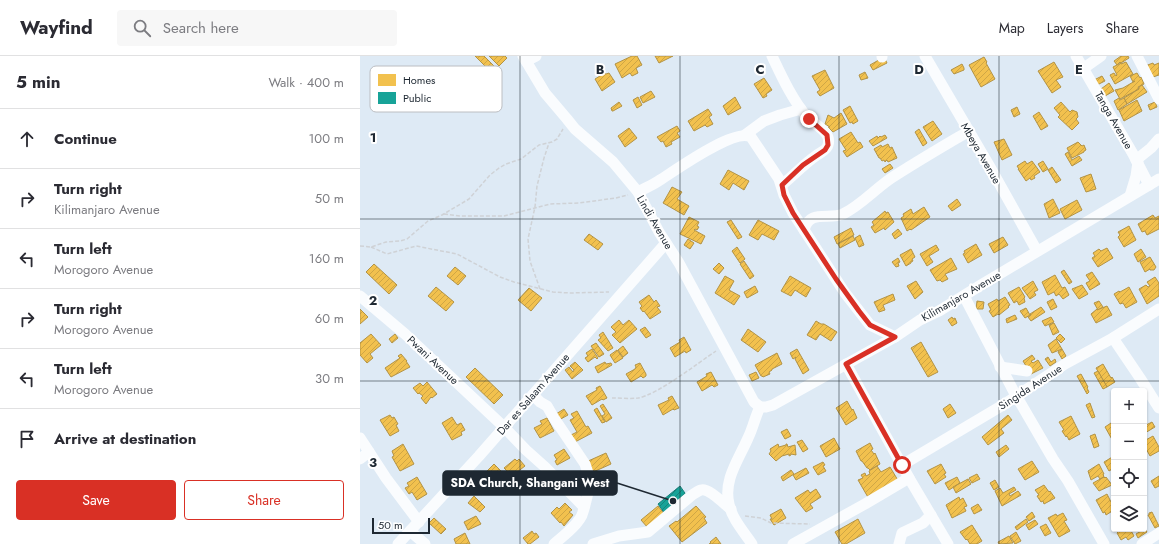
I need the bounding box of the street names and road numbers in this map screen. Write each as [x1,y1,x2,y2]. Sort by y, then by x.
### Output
street label: Tanga Avenue [1091,88,1137,152]
street label: Mbeya Avenue [957,119,1005,187]
street label: Lindi Avenue [633,192,677,252]
street label: Kilimanjaro Avenue [918,267,1004,325]
street label: Pwani Avenue [404,332,462,388]
street label: Dar es Salaam Avenue [493,349,573,438]
street label: Singida Avenue [995,360,1065,414]

